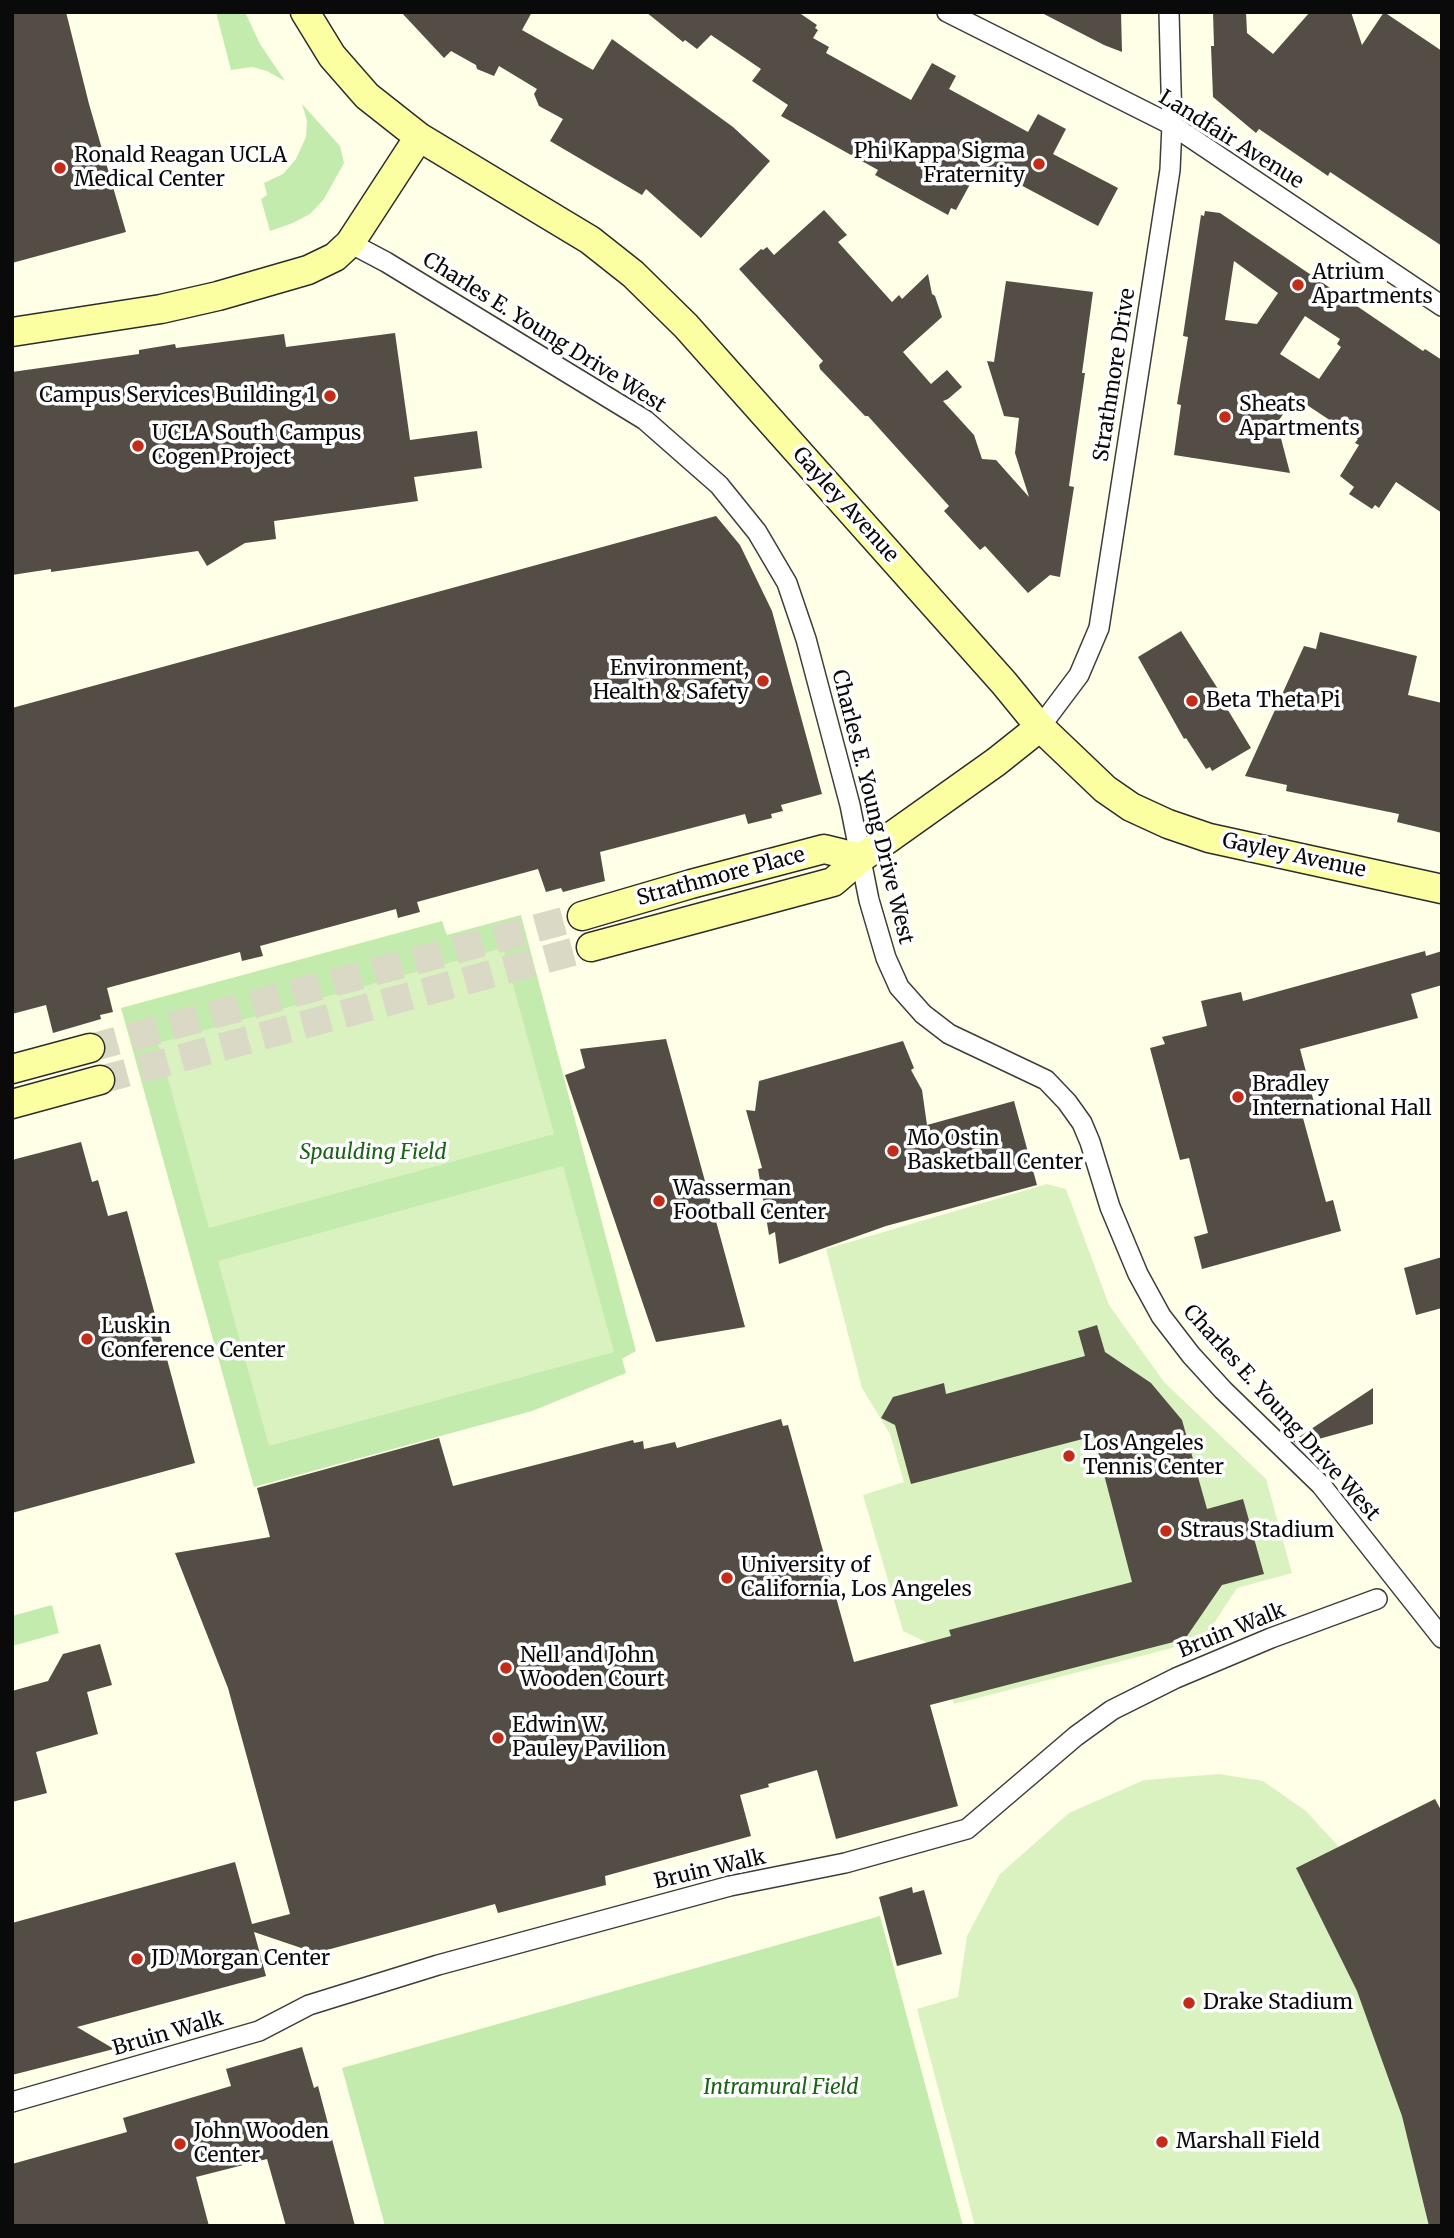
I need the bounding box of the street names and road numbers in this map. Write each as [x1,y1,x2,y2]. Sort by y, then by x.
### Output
street label: Landfair Avenue [1154,85,1308,195]
street label: Charles E. Young Drive West [418,248,670,418]
street label: Strathmore Drive [1089,287,1141,463]
street label: Gayley Avenue [787,442,903,568]
street label: Charles E. Young Drive West [826,667,918,947]
street label: Gayley Avenue [1220,828,1368,884]
street label: Strathmore Place [634,842,808,912]
street label: Charles E. Young Drive West [1177,1300,1385,1526]
street label: Bruin Walk [1175,1598,1289,1664]
street label: Bruin Walk [652,1845,768,1895]
street label: Bruin Walk [110,2006,226,2062]

